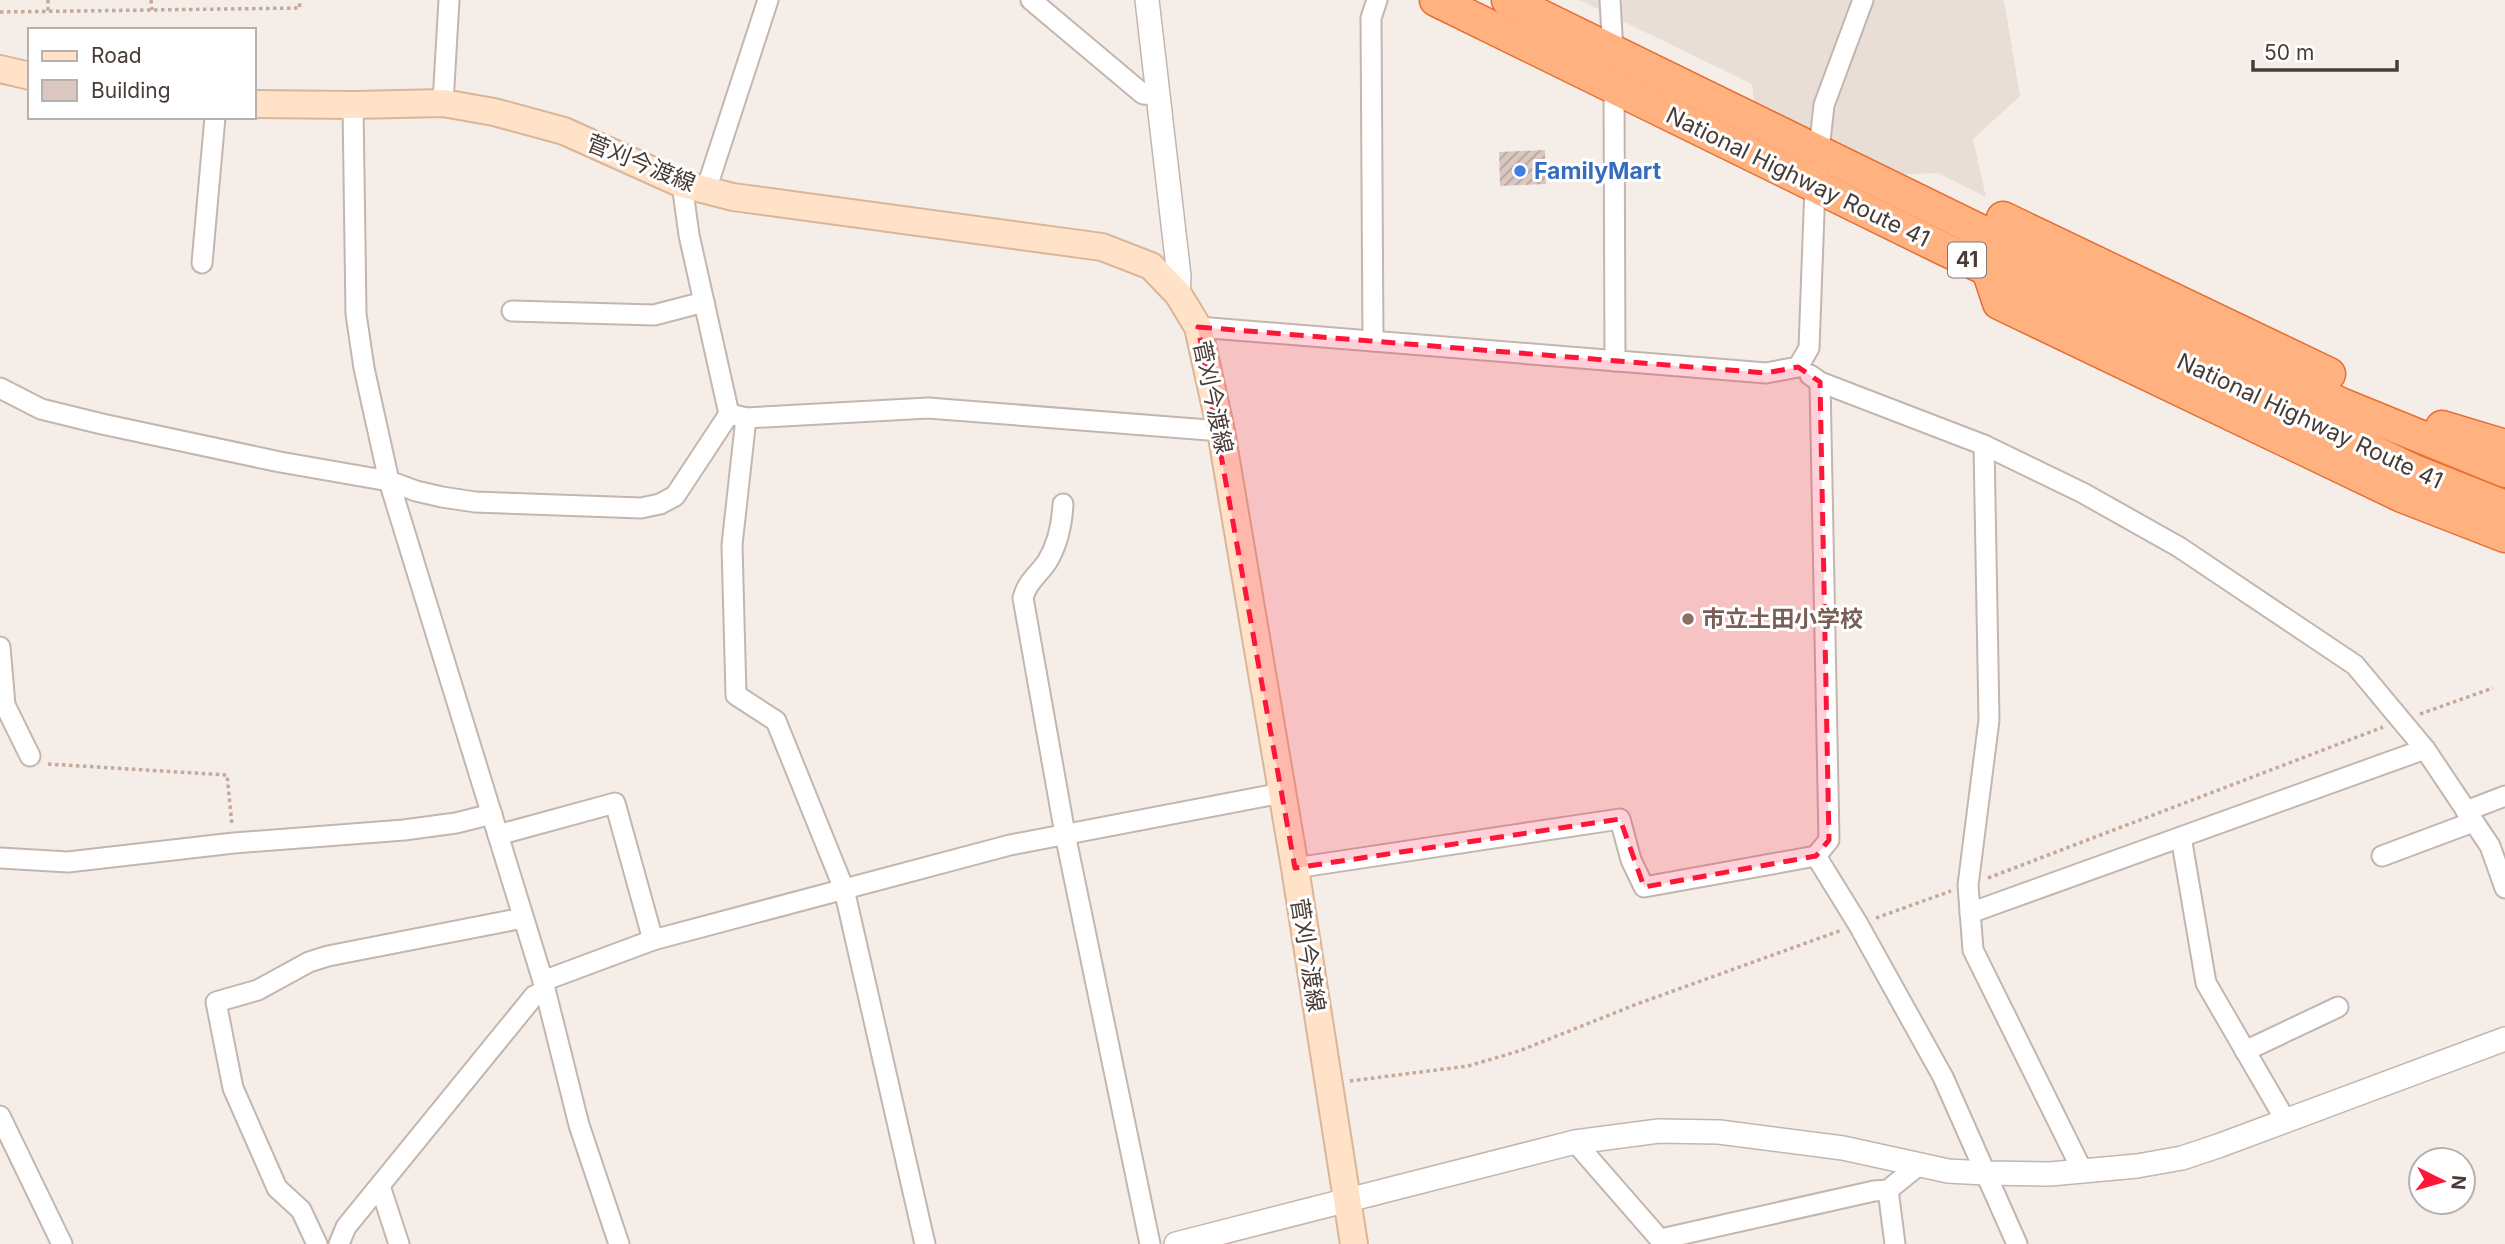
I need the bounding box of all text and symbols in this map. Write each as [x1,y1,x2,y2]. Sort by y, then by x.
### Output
legend [28,28,256,119]
scale bar [2253,28,2396,72]
text: 50 m [2264,40,2314,65]
text: Road [91,43,142,68]
text: Building [91,78,171,103]
street label: National Highway Route 41 [1662,101,1934,253]
street label: 菅刈今渡線 [582,128,700,198]
place label: FamilyMart [1534,157,1662,185]
marker: FamilyMart [1512,163,1528,179]
road number: 41 [1948,243,1986,278]
street label: 菅刈今渡線 [1187,338,1239,456]
street label: National Highway Route 41 [2173,347,2447,495]
place label: 市立土田小学校 [1702,605,1863,633]
marker: 市立土田小学校 [1680,611,1696,627]
street label: 菅刈今渡線 [1285,896,1331,1014]
north arrow [2407,1146,2477,1216]
text: N [2446,1174,2471,1191]

